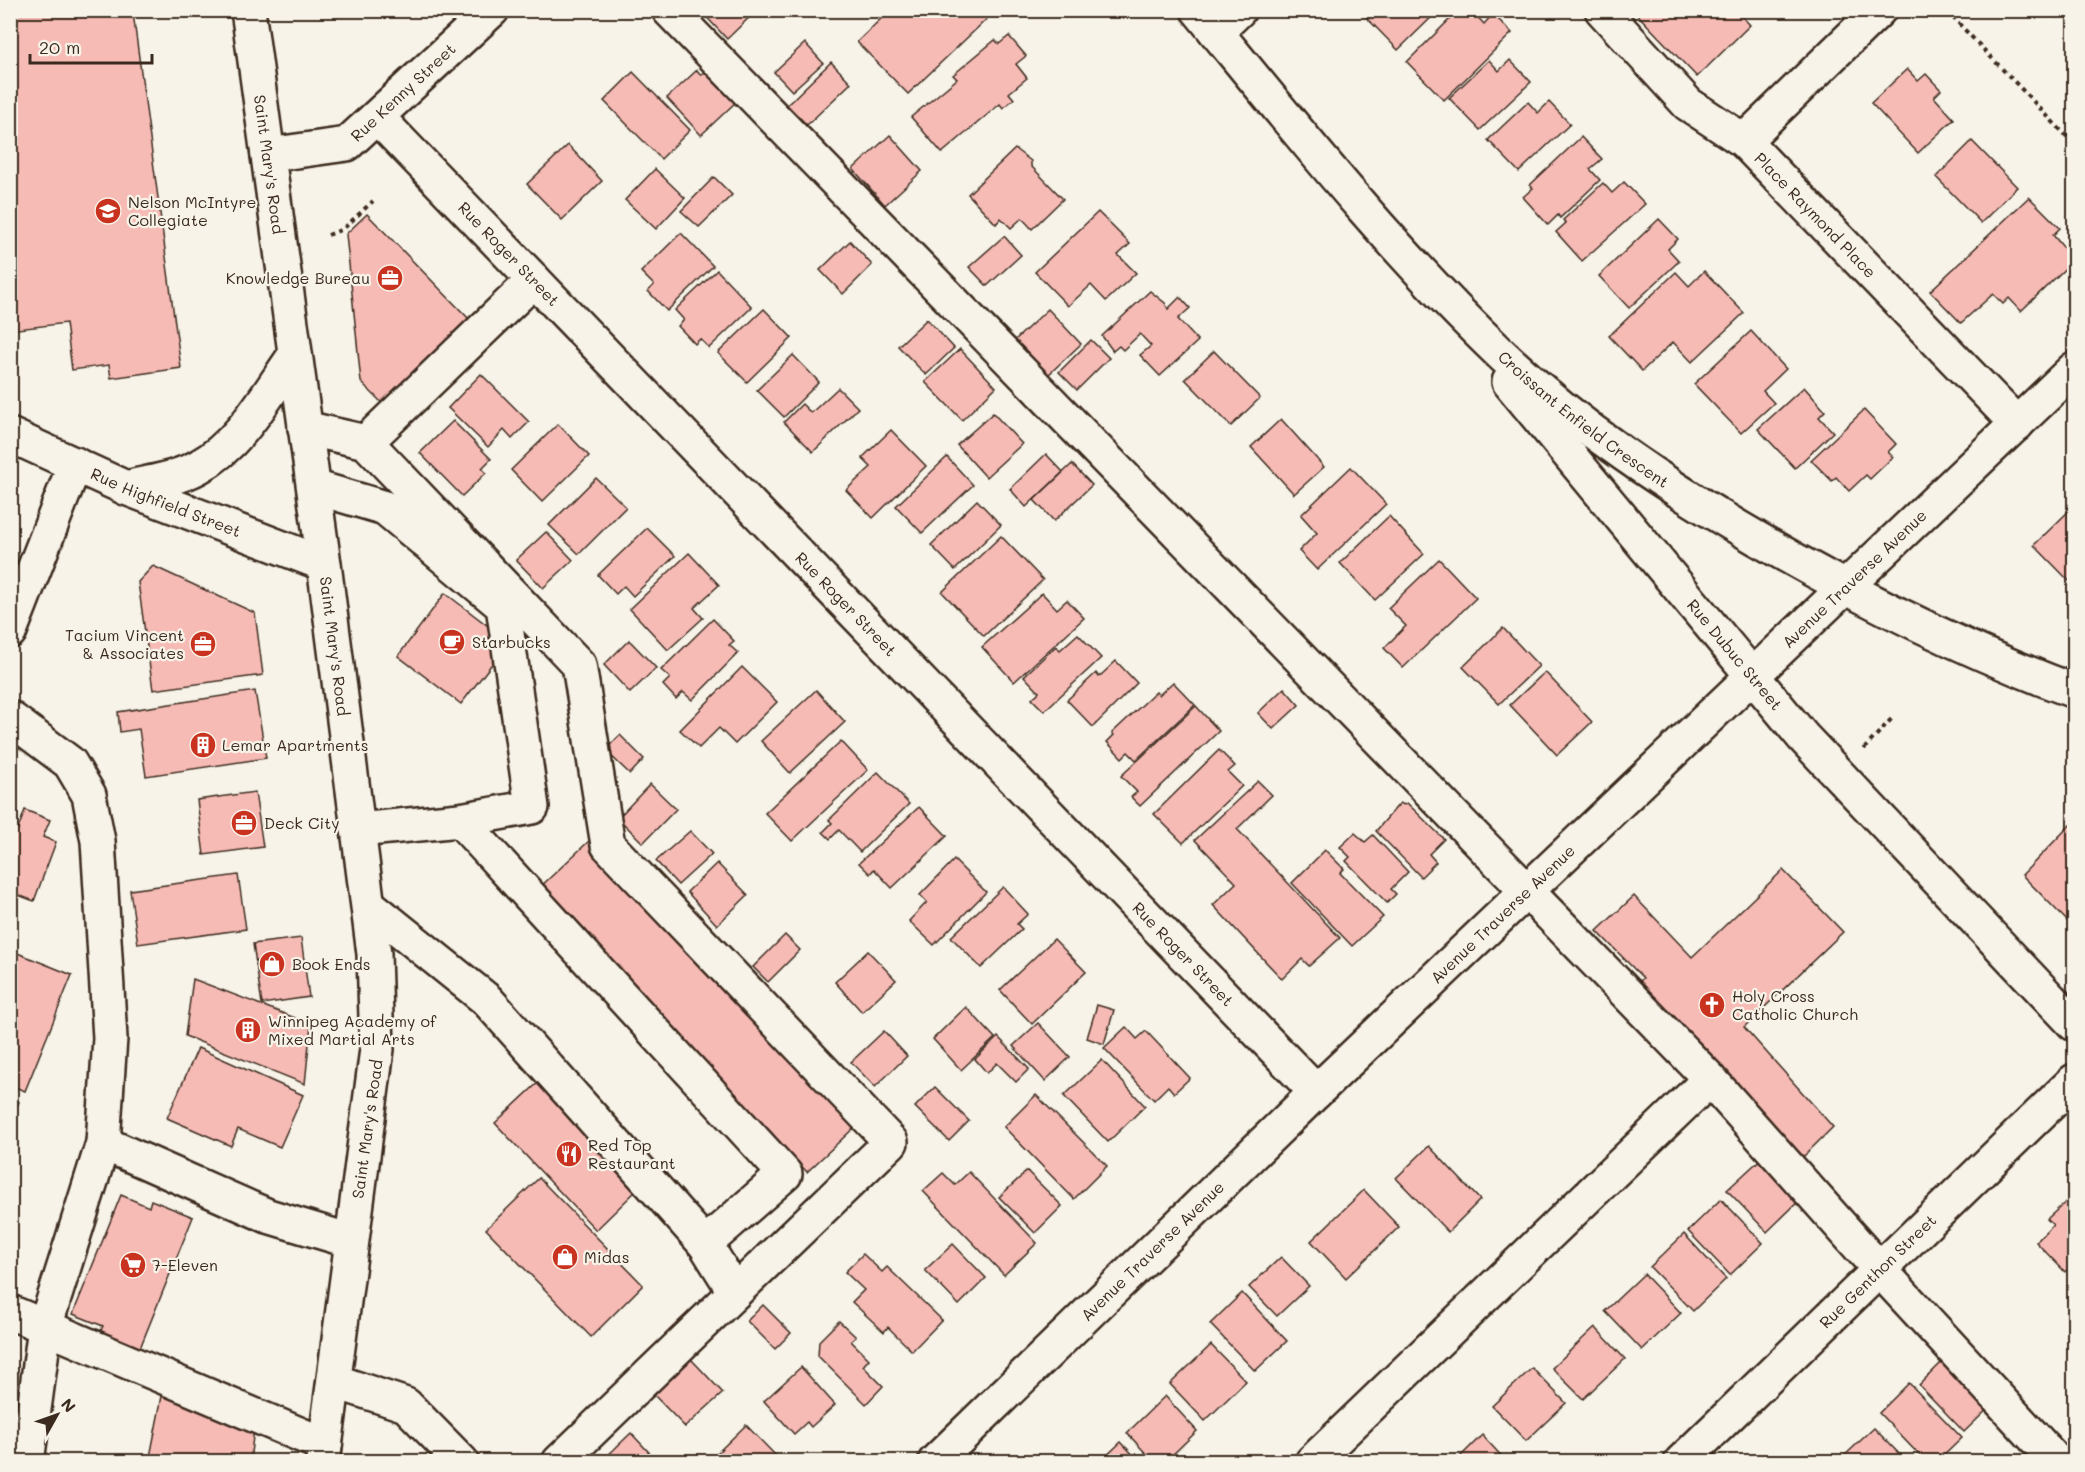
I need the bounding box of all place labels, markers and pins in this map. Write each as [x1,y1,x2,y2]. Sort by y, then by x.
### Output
place label: Nelson McIntyre Collegiate [128,191,256,230]
school or university icon: Nelson McIntyre Collegiate [93,196,123,226]
office icon: Knowledge Bureau [375,263,405,293]
place label: Knowledge Bureau [226,267,370,288]
place label: Tacium Vincent & Associates [65,624,184,663]
cafe icon: Starbucks [437,627,467,657]
office icon: Tacium Vincent & Associates [188,629,218,659]
place label: Starbucks [472,631,551,652]
building icon: Lemar Apartments [188,730,218,760]
place label: Lemar Apartments [222,734,369,755]
office icon: Deck City [229,808,259,838]
place label: Deck City [264,812,340,833]
shop icon: Book Ends [257,949,287,979]
place label: Book Ends [292,953,370,974]
place label: Holy Cross Catholic Church [1732,985,1858,1024]
church icon: Holy Cross Catholic Church [1697,990,1727,1020]
place label: Winnipeg Academy of Mixed Martial Arts [268,1010,437,1049]
building icon: Winnipeg Academy of Mixed Martial Arts [233,1015,263,1045]
place label: Red Top Restaurant [588,1134,676,1173]
restaurant icon: Red Top Restaurant [554,1139,584,1169]
shop icon: Midas [550,1242,580,1272]
place label: Midas [584,1246,630,1267]
supermarket icon: 7-Eleven [118,1250,148,1280]
place label: 7-Eleven [152,1254,218,1275]

